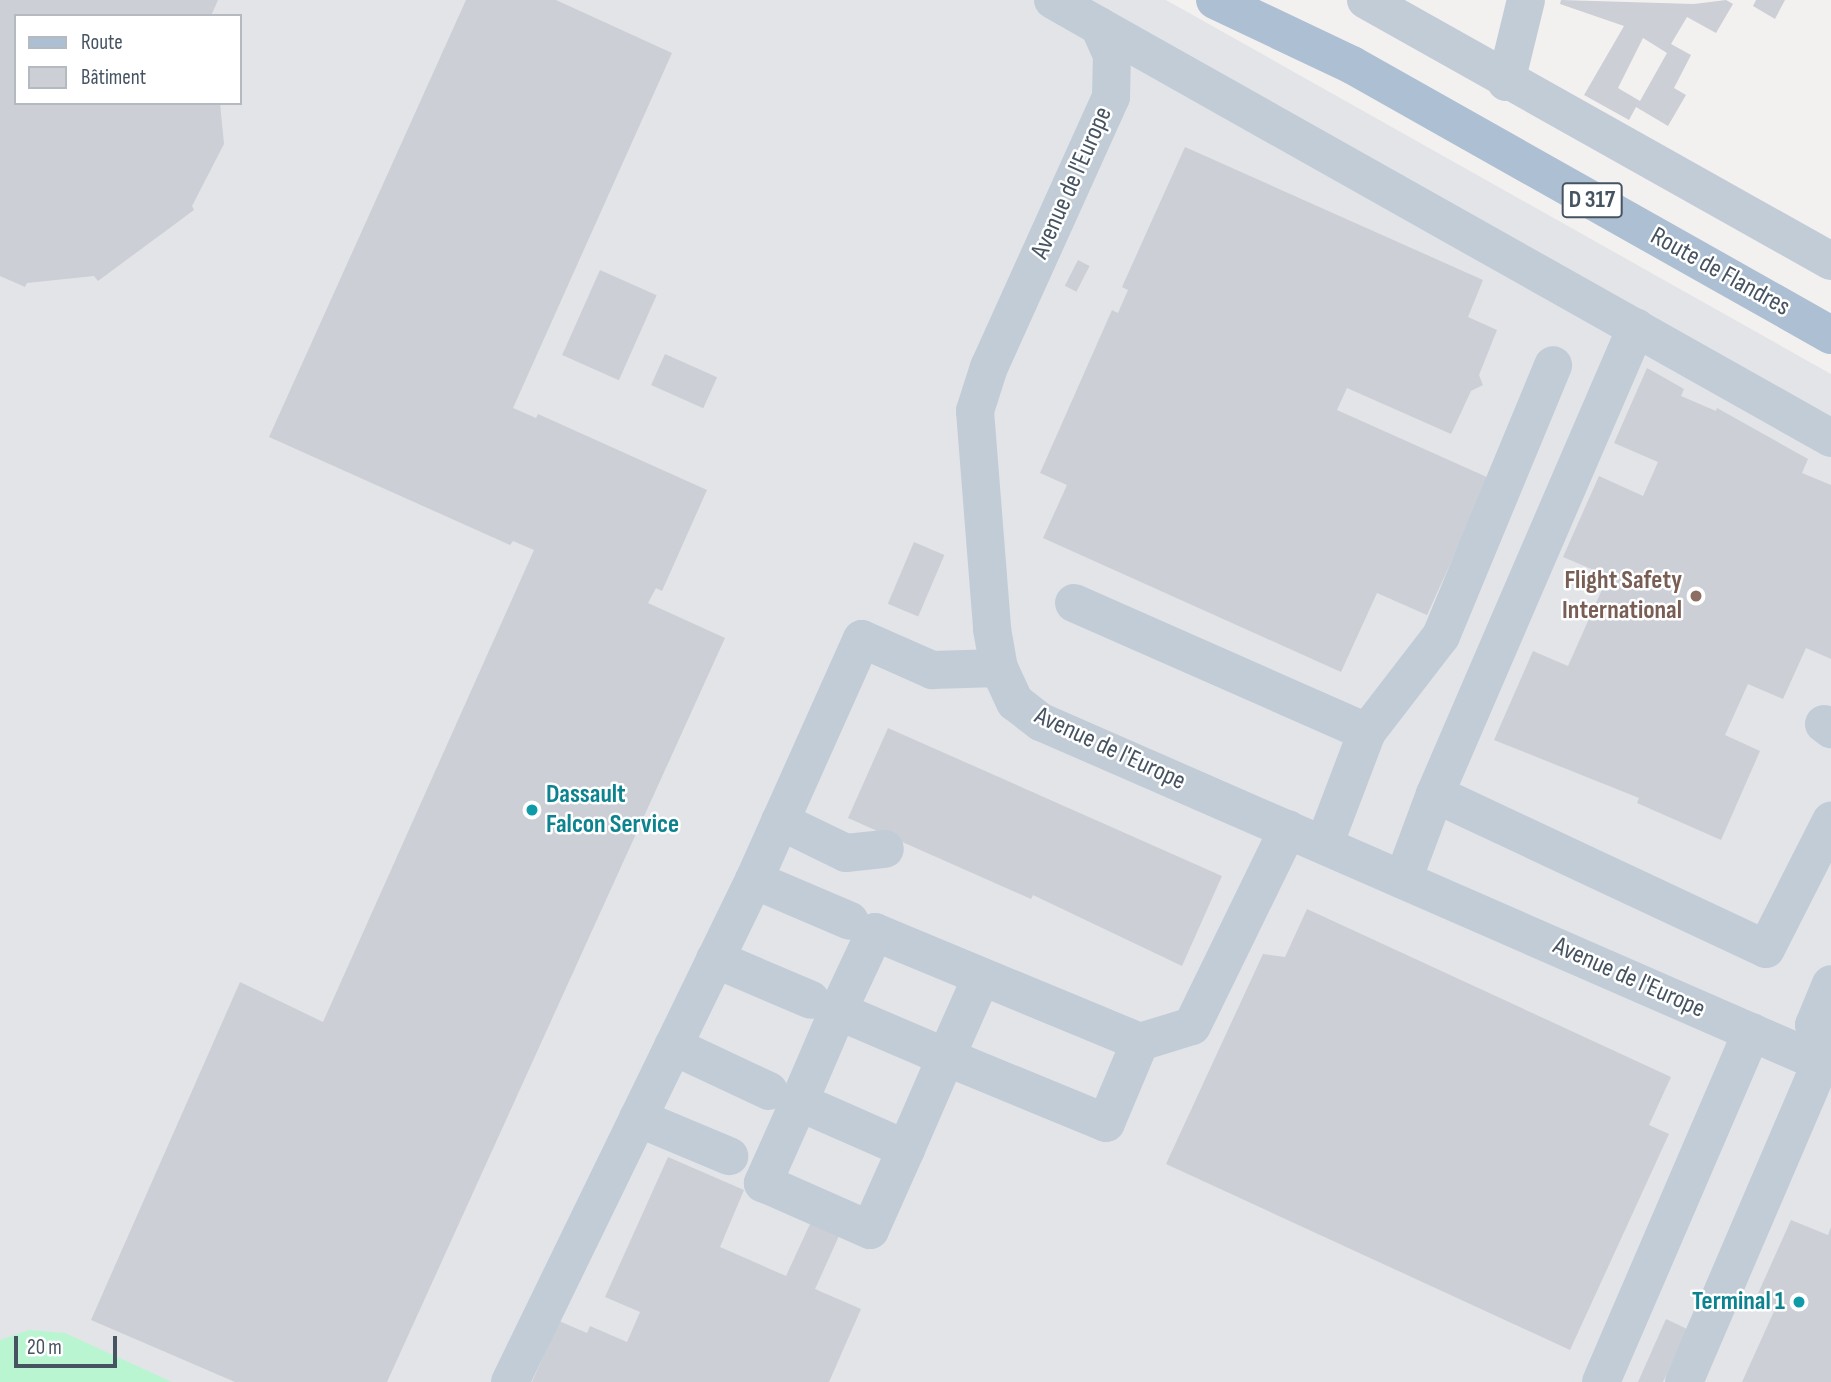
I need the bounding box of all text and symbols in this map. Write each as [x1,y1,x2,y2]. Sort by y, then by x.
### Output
legend [14,14,242,105]
text: Route [81,30,123,55]
text: Bâtiment [81,65,146,90]
street label: Avenue de l'Europe [1025,102,1119,264]
road number: D 317 [1560,180,1624,220]
street label: Route de Flandres [1645,221,1795,323]
place label: Flight Safety International [1562,565,1682,626]
marker: Flight Safety International [1688,588,1704,604]
street label: Avenue de l'Europe [1030,700,1190,798]
place label: Dassault Falcon Service [546,779,679,840]
marker: Dassault Falcon Service [524,802,540,818]
street label: Avenue de l'Europe [1548,931,1710,1025]
place label: Terminal 1 [1692,1286,1785,1318]
marker: Terminal 1 [1791,1294,1807,1310]
scale bar [18,1322,121,1366]
text: 20 m [27,1335,62,1360]

